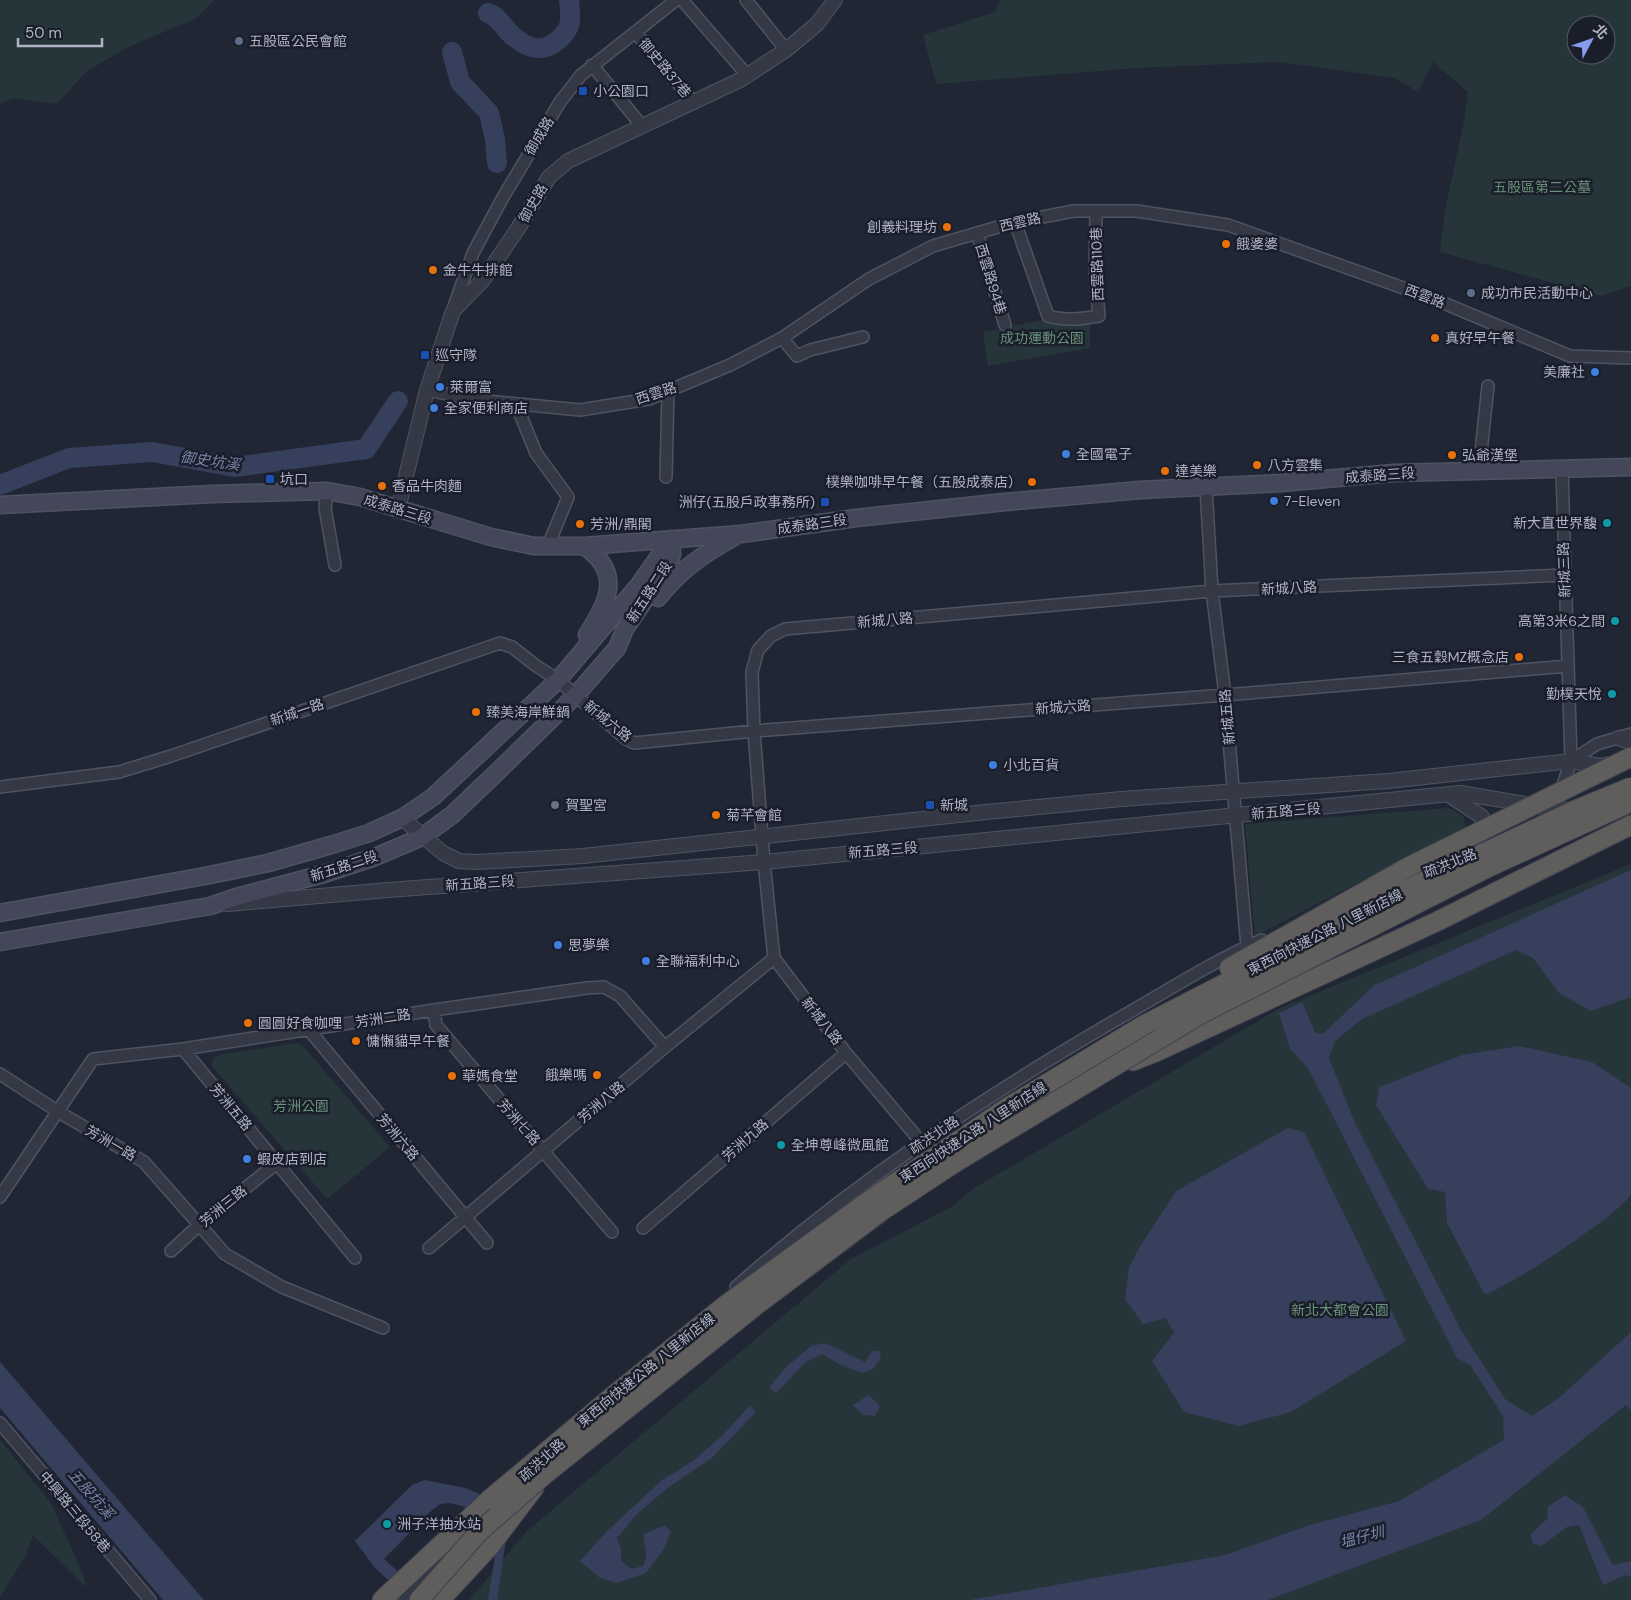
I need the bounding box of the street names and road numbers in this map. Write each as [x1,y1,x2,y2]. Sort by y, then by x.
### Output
street label: 御史路37巷 [635,35,695,101]
street label: 御成路 [520,113,558,159]
street label: 御史路 [515,180,551,226]
street label: 西雲路 [998,209,1042,235]
street label: 西雲路110巷 [1087,227,1107,301]
street label: 西雲路94巷 [972,241,1010,317]
street label: 西雲路 [1402,280,1448,312]
street label: 西雲路 [633,378,679,408]
street label: 成泰路三段 [1344,464,1416,486]
street label: 成泰路三段 [362,490,434,528]
street label: 成泰路三段 [776,510,848,538]
street label: 新城三路 [1554,542,1574,598]
street label: 新五路二段 [622,558,676,626]
street label: 新城八路 [1261,578,1317,598]
street label: 新城八路 [856,609,914,631]
street label: 新城五路 [1216,688,1238,746]
street label: 新城一路 [268,694,326,730]
street label: 新城六路 [581,696,635,746]
street label: 新城六路 [1034,696,1092,718]
street label: 新五路三段 [1250,799,1322,823]
street label: 新五路三段 [847,838,919,862]
street label: 疏洪北路 [1421,844,1479,882]
street label: 新五路二段 [308,847,380,885]
street label: 新五路三段 [444,872,516,894]
street label: 東西向快速公路 八里新店線 [1244,885,1406,979]
street label: 新城八路 [798,993,846,1049]
street label: 芳洲二路 [354,1005,412,1031]
street label: 芳洲八路 [574,1077,628,1127]
street label: 東西向快速公路 八里新店線 [896,1078,1050,1186]
street label: 芳洲五路 [206,1080,256,1134]
street label: 芳洲七路 [494,1095,544,1149]
street label: 芳洲六路 [373,1110,423,1164]
street label: 疏洪北路 [906,1112,962,1158]
street label: 芳洲九路 [718,1115,772,1165]
street label: 芳洲一路 [82,1121,140,1165]
street label: 芳洲三路 [196,1181,250,1231]
street label: 東西向快速公路 八里新店線 [574,1309,718,1431]
street label: 疏洪北路 [515,1435,569,1485]
street label: 中興路三段58巷 [36,1468,114,1556]

